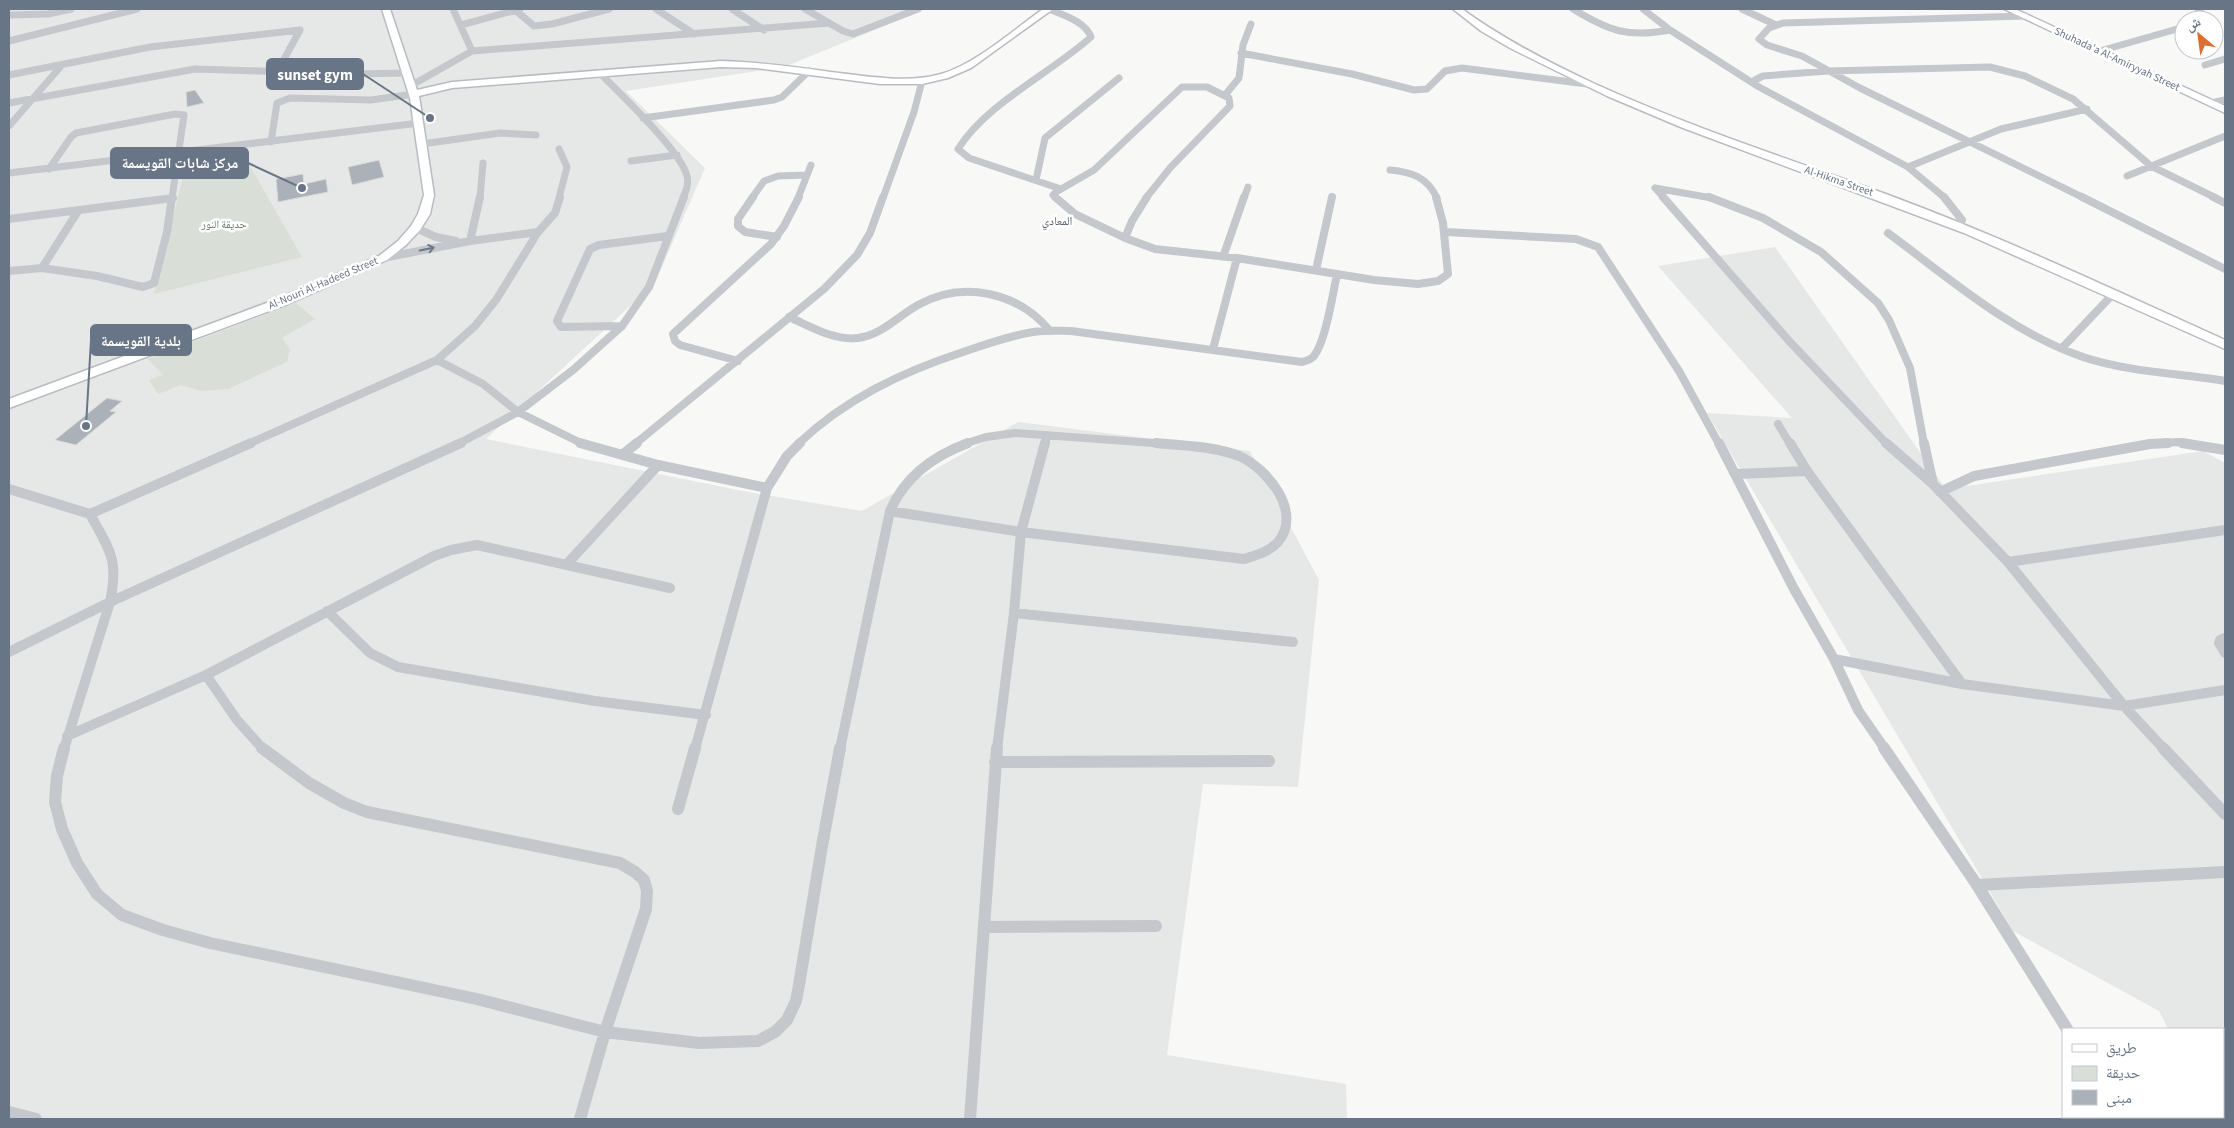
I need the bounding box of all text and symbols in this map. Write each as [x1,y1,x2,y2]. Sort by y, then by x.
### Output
north arrow [2174,10,2224,60]
text: ش [2182,12,2205,37]
street label: Shuhada'a Al-Amiryyah Street [2052,23,2182,95]
callout: sunset gym [267,59,363,89]
text: sunset gym [277,65,353,86]
callout: مركز شابات القويسمة [111,148,248,178]
text: مركز شابات القويسمة [122,153,238,174]
street label: Al-Hikma Street [1803,162,1876,200]
district label: المعادي [1042,213,1073,231]
park label: حديقة النور [201,217,246,232]
one-way arrow [418,244,434,254]
street label: Al-Nouri Al-Hadeed Street [266,253,380,313]
callout: بلدية القويسمة [91,325,191,355]
text: بلدية القويسمة [101,331,181,352]
legend [2062,1028,2224,1118]
text: طريق [2106,1038,2137,1059]
text: حديقة [2106,1063,2141,1084]
text: مبنى [2106,1088,2132,1109]

